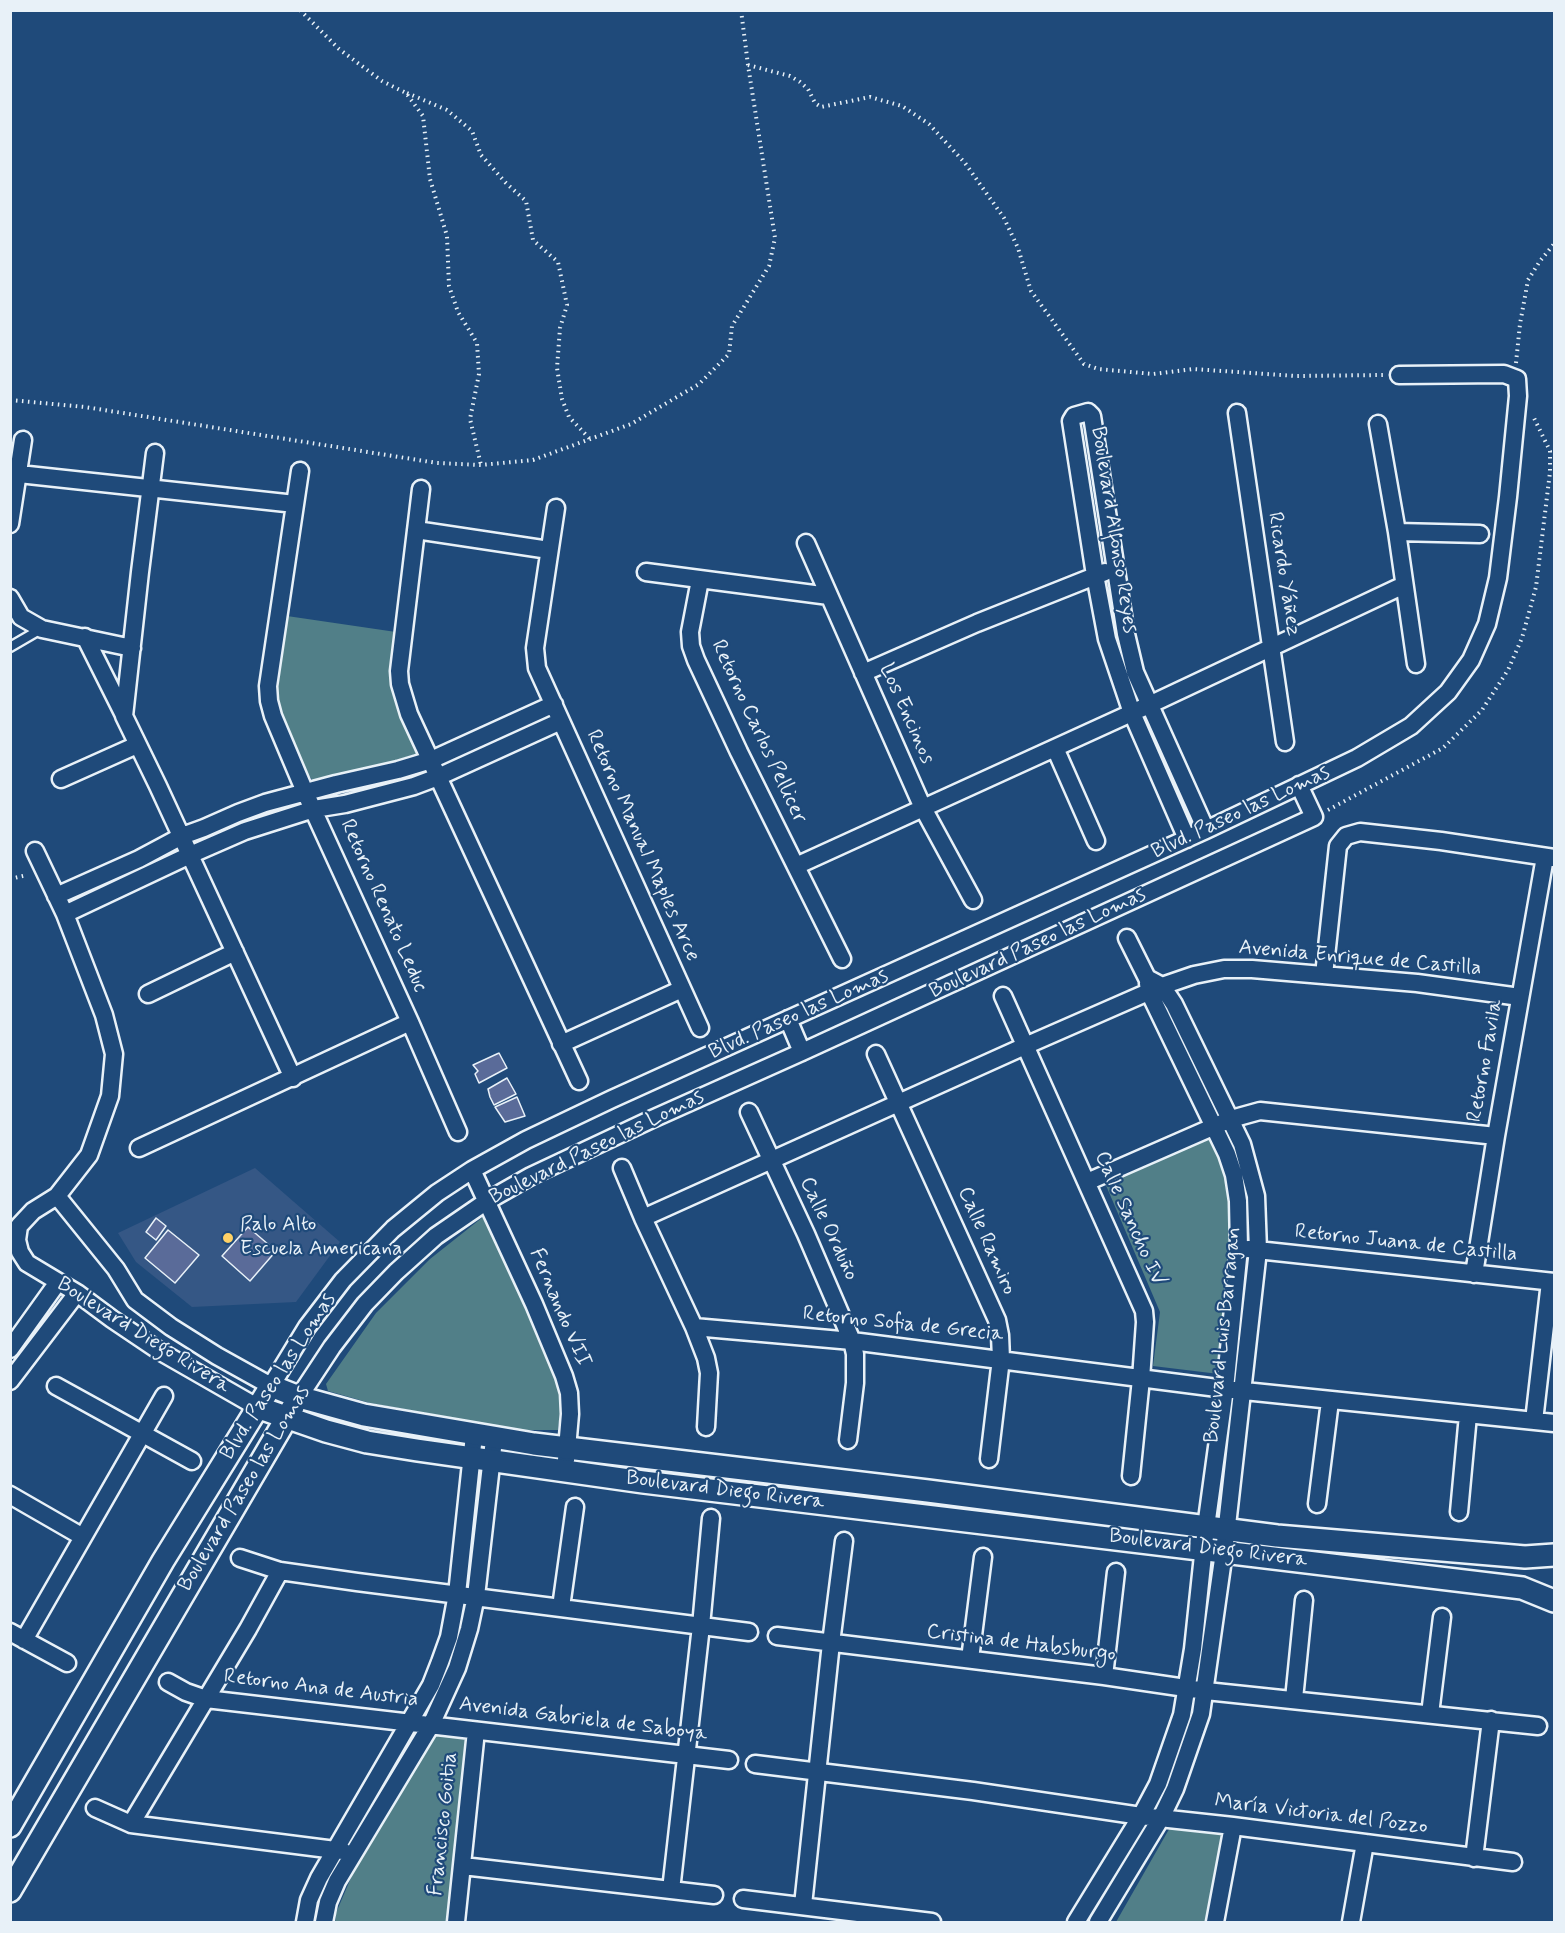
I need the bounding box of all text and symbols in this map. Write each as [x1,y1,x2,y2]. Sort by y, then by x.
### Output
street label: Boulevard Alfonso Reyes [1084,425,1142,635]
street label: Ricardo Yáñez [1261,510,1305,638]
street label: Retorno Carlos Pellicer [704,636,812,828]
street label: Los Encinos [873,660,939,768]
street label: Retorno Manual Maples Arce [579,726,705,966]
street label: Blvd. Paseo las Lomas [1148,761,1334,865]
street label: Retorno Renato Leduc [334,816,432,996]
street label: Boulevard Paseo las Lomas [926,883,1150,1005]
street label: Avenida Enrique de Castilla [1238,936,1482,982]
street label: Blvd. Paseo las Lomas [705,964,893,1066]
street label: Retorno Favila [1463,998,1509,1124]
street label: Boulevard Paseo las Lomas [485,1085,709,1211]
street label: Calle Sancho IV [1088,1148,1170,1290]
street label: Calle Orduño [793,1173,863,1285]
street label: Calle Ramiro [951,1183,1021,1299]
place label: Palo Alto Escuela Americana [240,1213,402,1263]
street label: Retorno Juana de Castilla [1293,1220,1519,1268]
street label: Boulevard Luis Barragan [1200,1226,1248,1444]
marker: Palo Alto Escuela Americana [221,1231,235,1245]
street label: Fernando VII [523,1245,595,1371]
street label: Boulevard Diego Rivera [52,1272,234,1400]
street label: Blvd. Paseo las Lomas [216,1289,342,1465]
street label: Retorno Sofia de Grecia [802,1302,1004,1348]
street label: Boulevard Paseo las Lomas [173,1381,317,1597]
street label: Boulevard Diego Rivera [624,1466,826,1516]
street label: Boulevard Diego Rivera [1107,1524,1309,1574]
street label: Cristina de Habsburgo [925,1620,1117,1668]
street label: Retorno Ana de Austria [222,1665,420,1713]
street label: Avenida Gabriela de Saboya [457,1692,709,1748]
street label: Francisco Goitia [424,1751,464,1897]
street label: María Victoria del Pozzo [1213,1789,1429,1841]

